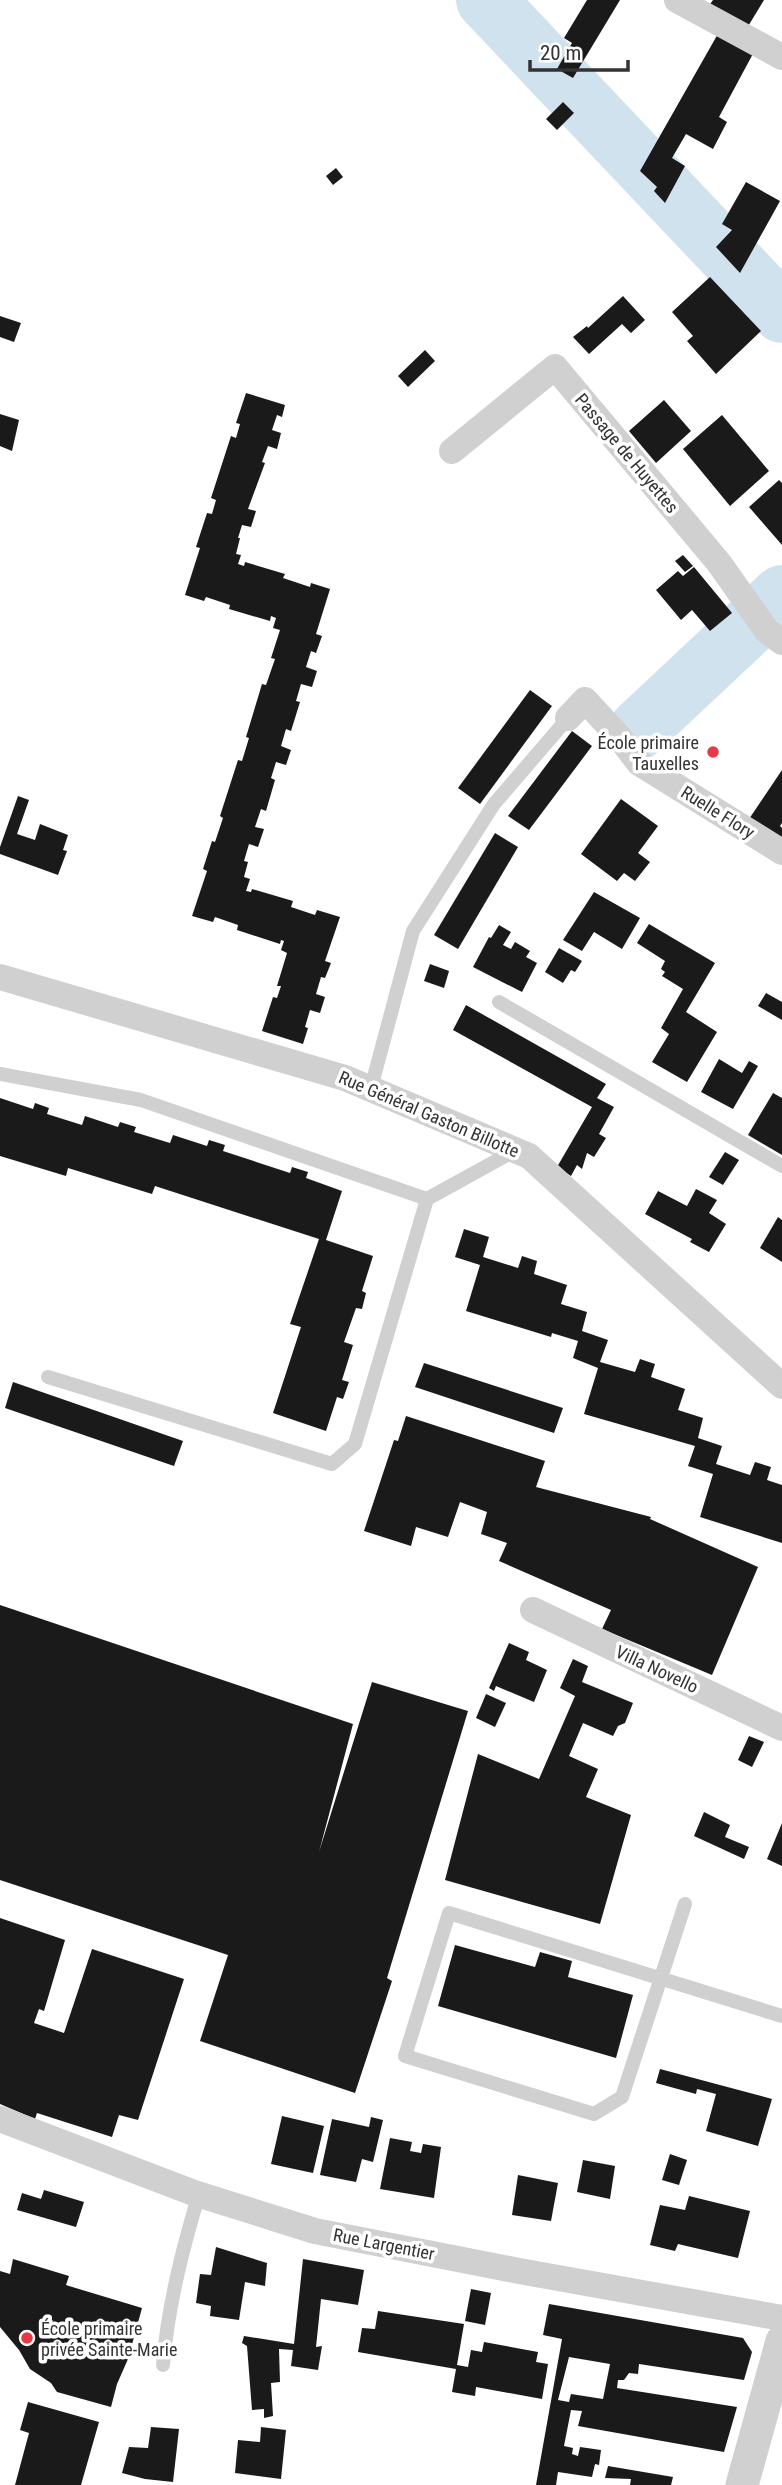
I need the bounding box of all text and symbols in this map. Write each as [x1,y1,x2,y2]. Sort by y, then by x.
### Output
scale bar [530,28,628,72]
text: 20 m [540,41,581,65]
street label: Passage de Huyettes [571,389,683,517]
place label: École primaire Tauxelles [598,732,699,774]
marker: École primaire Tauxelles [705,744,721,760]
street label: Ruelle Flory [677,781,759,843]
street label: Rue Général Gaston Billotte [336,1066,522,1162]
street label: Villa Novello [612,1641,702,1697]
street label: Rue Largentier [332,2224,437,2264]
place label: École primaire privée Sainte-Marie [41,2318,177,2360]
marker: École primaire privée Sainte-Marie [19,2330,35,2346]

